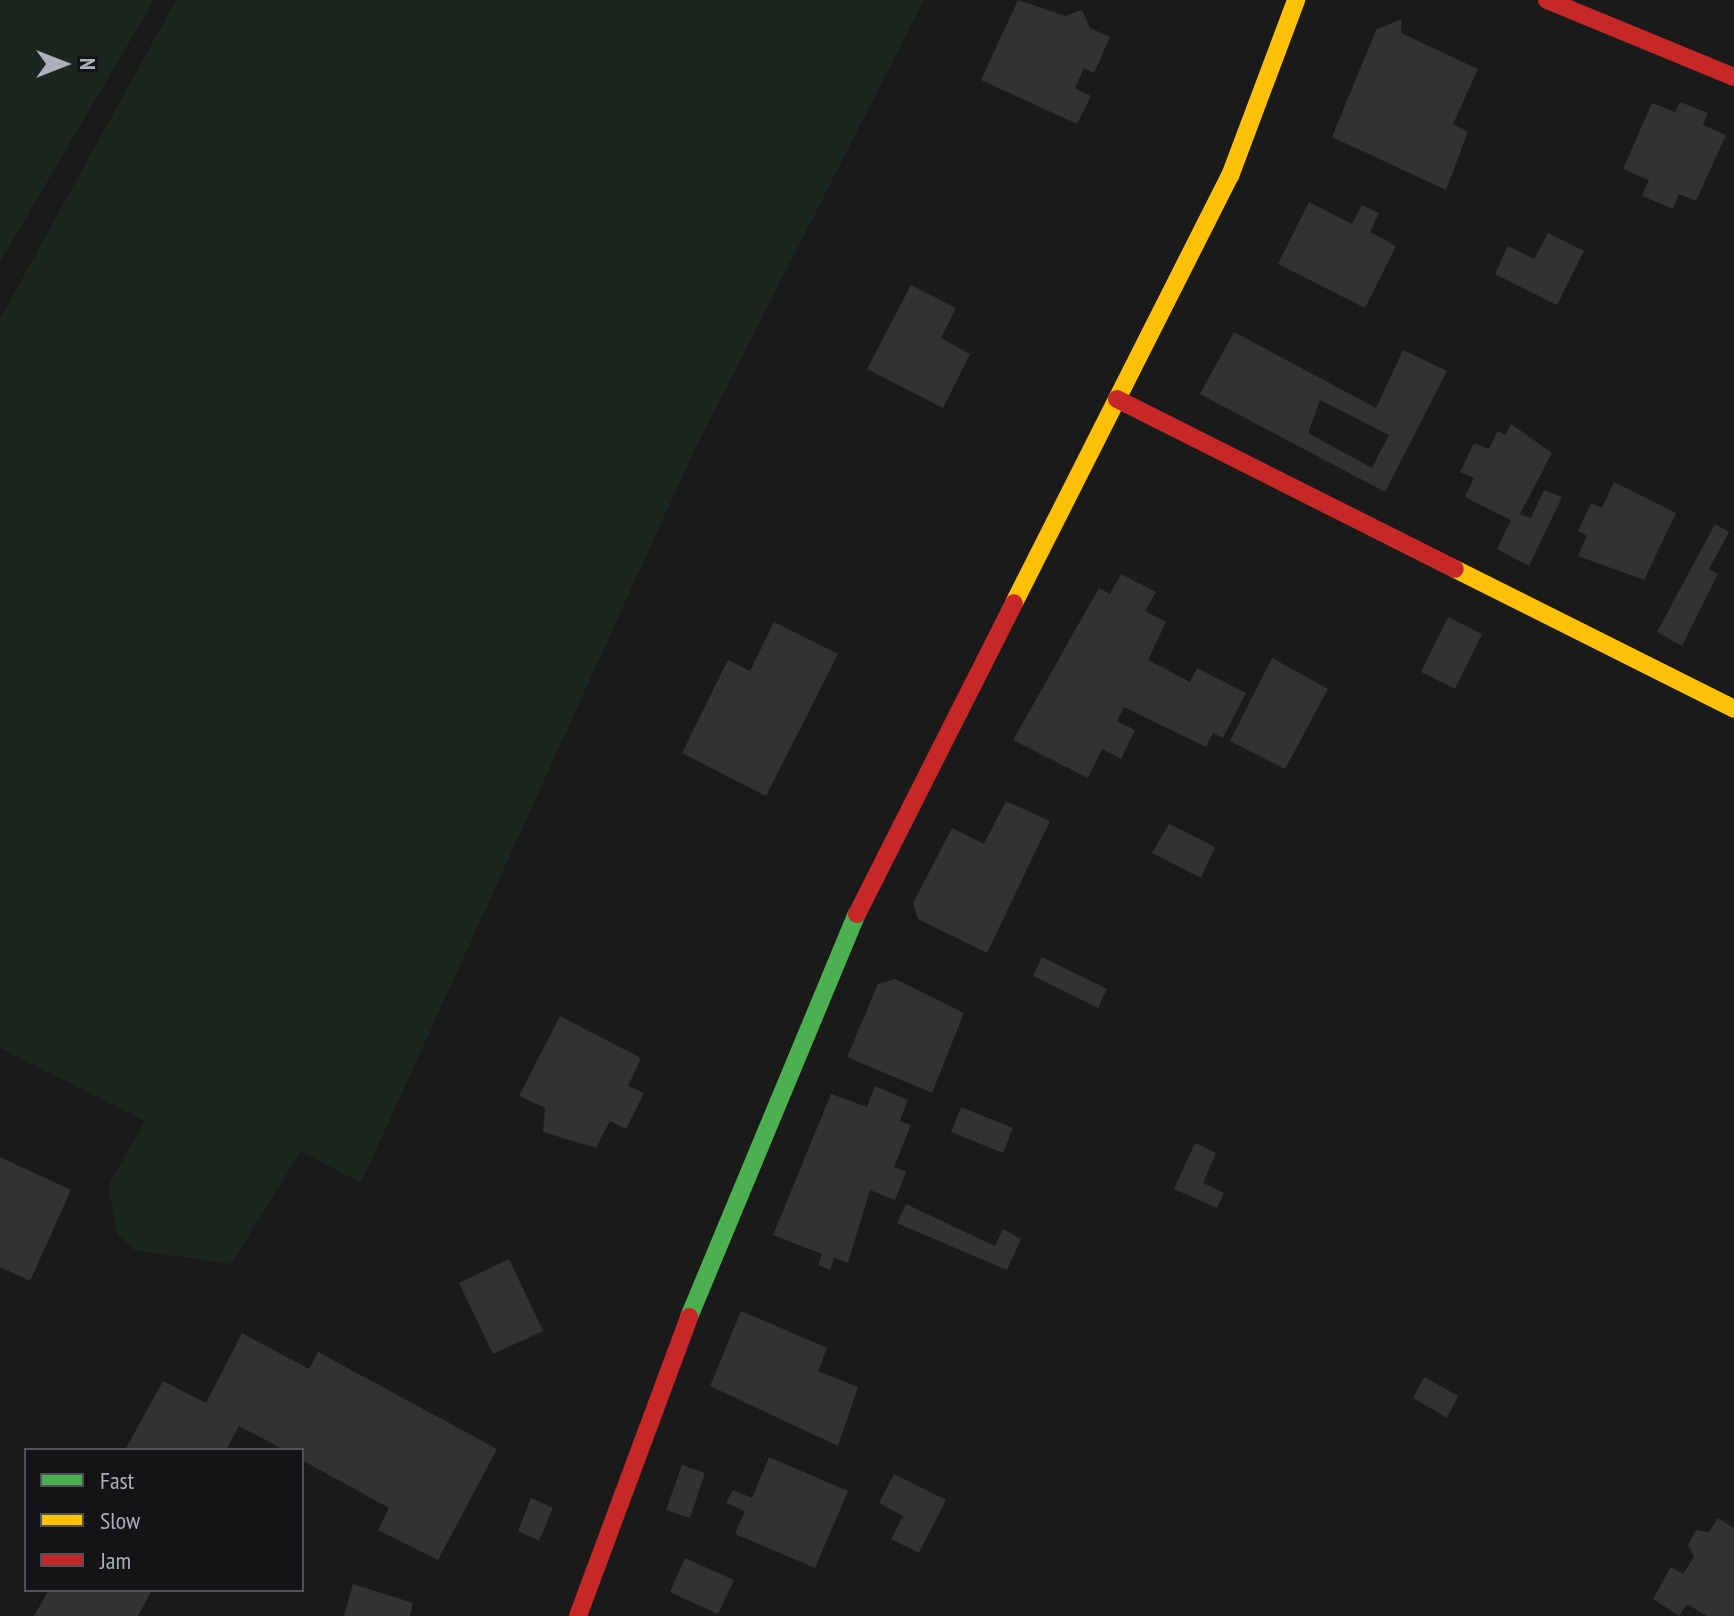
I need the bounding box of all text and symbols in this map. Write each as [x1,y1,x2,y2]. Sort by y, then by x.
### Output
north arrow [24,24,104,104]
text: N [74,58,102,70]
legend [24,1448,304,1592]
text: Fast [100,1465,134,1496]
text: Slow [100,1505,140,1536]
text: Jam [100,1545,131,1576]

